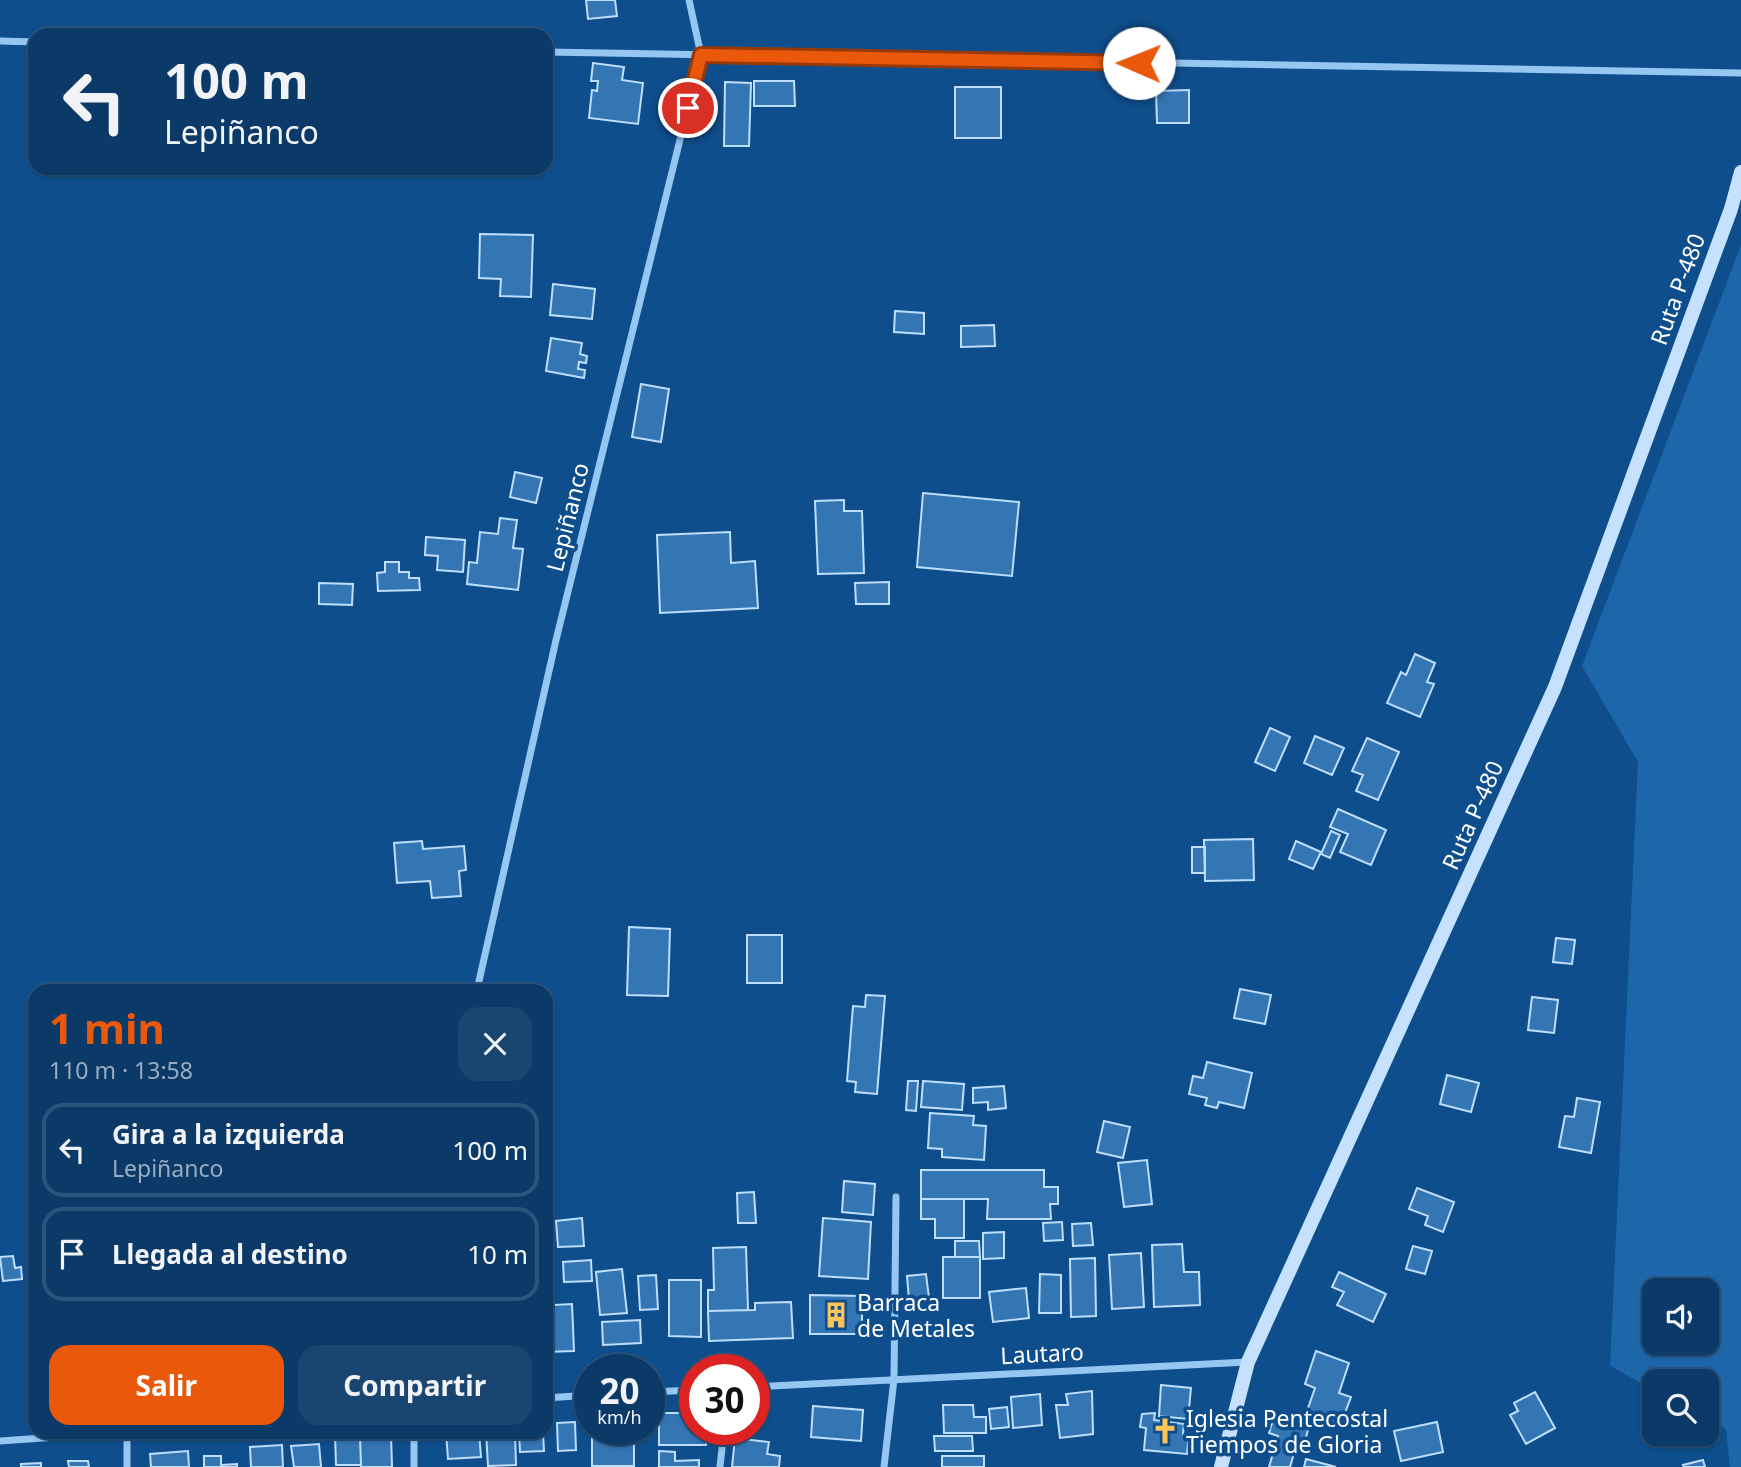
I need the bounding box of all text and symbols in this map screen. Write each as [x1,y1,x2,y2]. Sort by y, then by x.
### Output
position arrow [1102,26,1176,100]
text: 100 m [164,47,309,113]
icon: left [49,56,140,147]
pin [658,78,718,138]
icon: arrive [669,89,707,127]
text: Lepiñanco [164,110,319,153]
street label: Ruta P-480 [1642,229,1712,349]
street label: Lepiñanco [538,459,596,575]
street label: Ruta P-480 [1434,755,1510,875]
text: 1 min [49,999,165,1056]
button: close [458,1007,532,1081]
text: 110 m · 13:58 [49,1054,193,1086]
text: Gira a la izquierda [112,1116,345,1152]
icon: left [53,1131,91,1169]
text: 100 m [452,1132,528,1168]
text: Lepiñanco [112,1152,223,1184]
icon: arrive [53,1235,91,1273]
text: Llegada al destino [112,1236,348,1272]
text: 10 m [467,1236,528,1272]
map controls [1642,1278,1719,1446]
button: sound [1642,1278,1719,1355]
place label: Barraca de Metales [857,1286,975,1344]
building icon: Barraca de Metales [821,1300,851,1330]
street label: Lautaro [1000,1335,1084,1371]
button: Salir [49,1345,284,1425]
button: Compartir [298,1345,532,1425]
speed limit sign: 30 [679,1354,770,1445]
text: 20 [599,1367,640,1414]
button: search [1642,1369,1719,1446]
place label: Iglesia Pentecostal Tiempos de Gloria [1186,1402,1388,1460]
text: km/h [597,1405,642,1429]
church icon: Iglesia Pentecostal Tiempos de Gloria [1150,1416,1180,1446]

